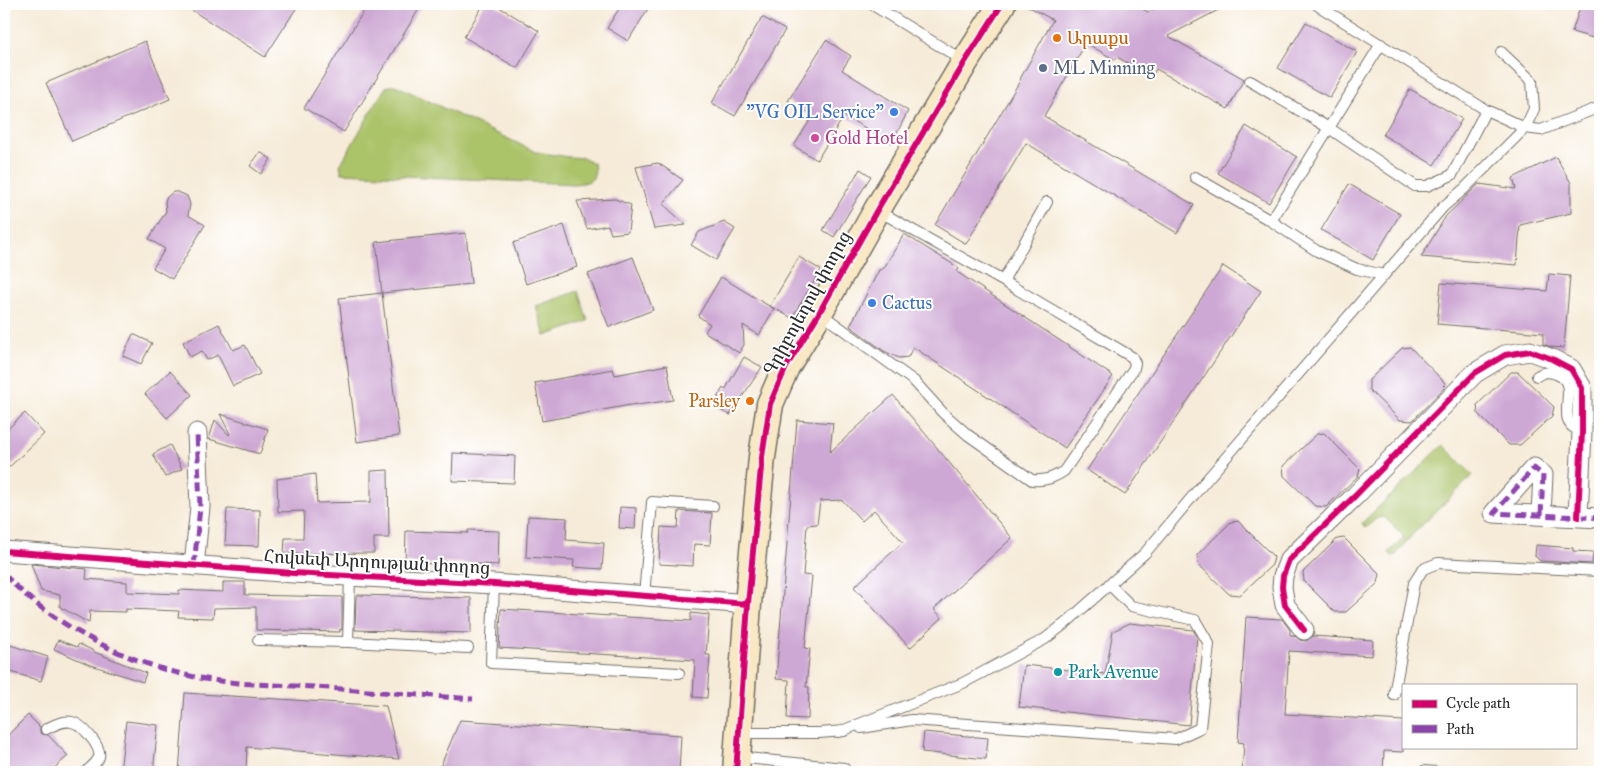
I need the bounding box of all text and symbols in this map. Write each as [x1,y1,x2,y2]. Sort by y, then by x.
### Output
place label: Արաքս [1067,27,1129,49]
marker: Արաքս [1051,32,1063,44]
place label: ML Minning [1053,57,1155,80]
marker: ML Minning [1037,62,1049,74]
place label: "VG OIL Service" [746,101,884,123]
marker: "VG OIL Service" [888,106,900,118]
place label: Gold Hotel [825,127,908,149]
marker: Gold Hotel [809,132,821,144]
street label: Գրիբոյեդով փողոց [758,227,856,379]
place label: Cactus [882,292,932,314]
marker: Cactus [866,297,878,309]
place label: Parsley [688,390,741,412]
marker: Parsley [744,395,756,407]
street label: Հովսեփ Արղության փողոց [263,545,491,579]
place label: Park Avenue [1068,661,1158,683]
marker: Park Avenue [1052,666,1064,678]
legend [1402,684,1576,748]
text: Cycle path [1446,694,1511,712]
text: Path [1446,720,1475,738]

